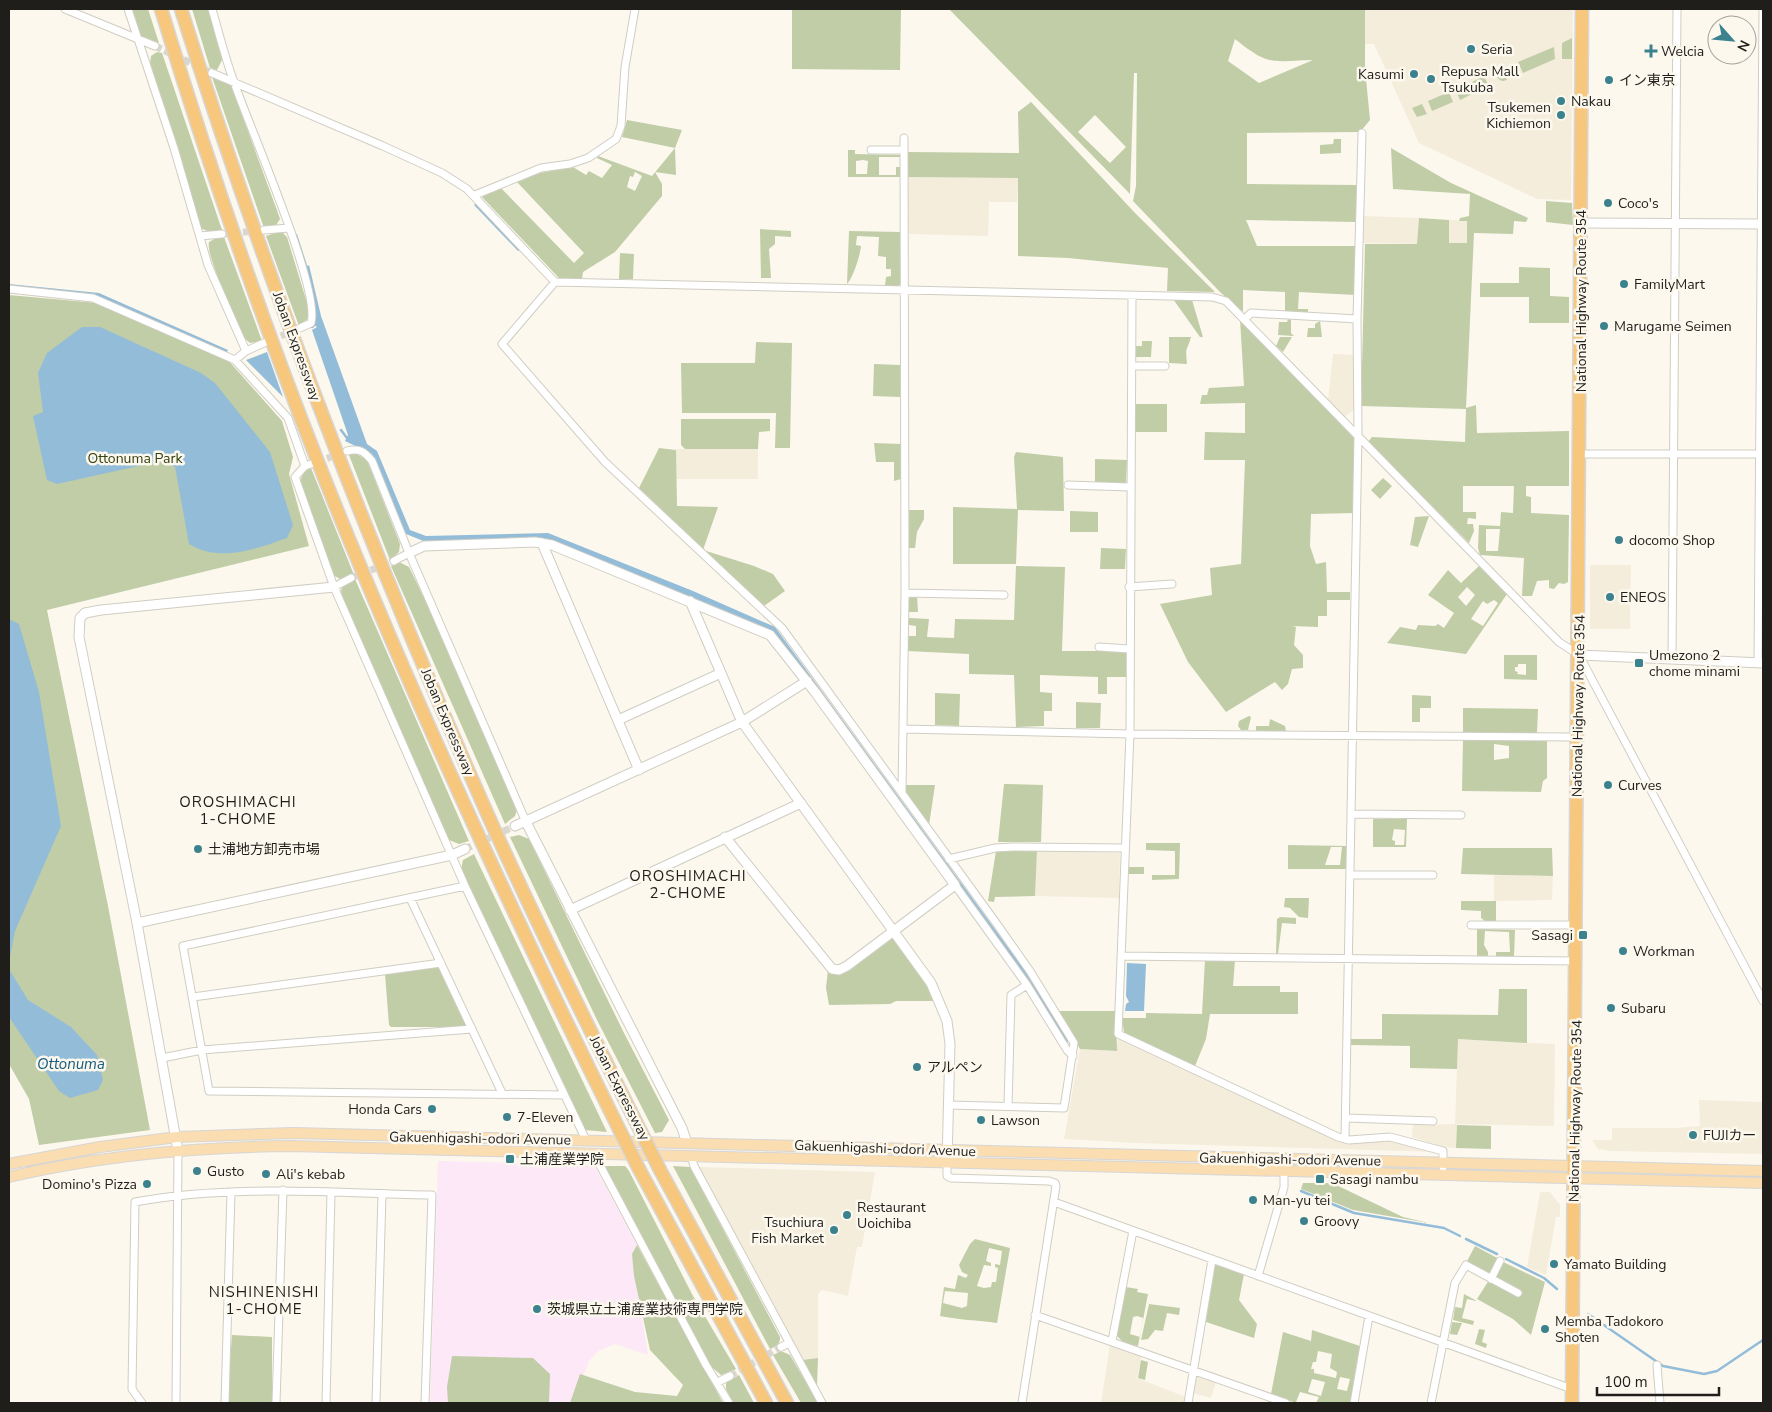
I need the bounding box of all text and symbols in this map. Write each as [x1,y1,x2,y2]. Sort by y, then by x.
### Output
north arrow [1707,15,1757,65]
text: N [1732,37,1754,55]
place label: Seria [1481,40,1513,59]
place label: Welcia [1661,42,1704,61]
marker: Seria [1465,43,1477,55]
marker: Welcia [1645,45,1657,57]
place label: Repusa Mall Tsukuba [1441,62,1520,97]
place label: Kasumi [1358,65,1404,84]
marker: Kasumi [1408,68,1420,80]
place label: イン東京 [1619,71,1675,90]
marker: Repusa Mall Tsukuba [1425,73,1437,85]
marker: イン東京 [1603,74,1615,86]
place label: Nakau [1571,92,1611,111]
marker: Nakau [1555,95,1567,107]
place label: Tsukemen Kichiemon [1486,98,1551,133]
marker: Tsukemen Kichiemon [1555,109,1567,121]
place label: Coco's [1618,194,1659,213]
marker: Coco's [1602,197,1614,209]
street label: National Highway Route 354 [1572,210,1591,392]
place label: FamilyMart [1634,275,1705,294]
marker: FamilyMart [1618,278,1630,290]
street label: Joban Expressway [268,288,325,404]
place label: Marugame Seimen [1614,317,1732,336]
marker: Marugame Seimen [1598,320,1610,332]
park label: Ottonuma Park [88,449,183,468]
place label: docomo Shop [1629,531,1715,550]
marker: docomo Shop [1613,534,1625,546]
place label: ENEOS [1620,588,1666,607]
marker: ENEOS [1604,591,1616,603]
street label: National Highway Route 354 [1567,615,1590,797]
place label: Umezono 2 chome minami [1649,646,1740,681]
marker: Umezono 2 chome minami [1633,657,1645,669]
street label: Joban Expressway [416,665,479,780]
place label: Curves [1618,776,1662,795]
marker: Curves [1602,779,1614,791]
district label: OROSHIMACHI 1-CHOME [179,792,297,829]
place label: 土浦地方卸売市場 [208,840,320,859]
marker: 土浦地方卸売市場 [192,843,204,855]
district label: OROSHIMACHI 2-CHOME [629,866,747,903]
place label: Sasagi [1531,926,1573,945]
marker: Sasagi [1577,929,1589,941]
place label: Workman [1633,942,1695,961]
marker: Workman [1617,945,1629,957]
place label: Subaru [1621,999,1666,1018]
marker: Subaru [1605,1002,1617,1014]
street label: National Highway Route 354 [1564,1020,1587,1202]
street label: Joban Expressway [585,1032,654,1144]
water label: Ottonuma [37,1054,105,1074]
place label: アルペン [927,1058,983,1077]
marker: アルペン [911,1061,923,1073]
place label: Honda Cars [348,1100,422,1119]
marker: Honda Cars [426,1103,438,1115]
place label: 7-Eleven [517,1108,573,1127]
marker: 7-Eleven [501,1111,513,1123]
place label: Lawson [991,1111,1040,1130]
marker: Lawson [975,1114,987,1126]
place label: FUJIカー [1703,1126,1757,1145]
street label: Gakuenhigashi-odori Avenue [389,1127,571,1150]
marker: FUJIカー [1687,1129,1699,1141]
street label: Gakuenhigashi-odori Avenue [794,1136,976,1161]
street label: Gakuenhigashi-odori Avenue [1199,1148,1381,1171]
place label: 土浦産業学院 [520,1150,604,1169]
marker: 土浦産業学院 [504,1153,516,1165]
place label: Gusto [207,1162,245,1181]
marker: Gusto [191,1165,203,1177]
place label: Ali's kebab [276,1165,345,1184]
marker: Ali's kebab [260,1168,272,1180]
place label: Sasagi nambu [1330,1170,1419,1189]
marker: Sasagi nambu [1314,1173,1326,1185]
place label: Domino's Pizza [42,1175,137,1194]
marker: Domino's Pizza [141,1178,153,1190]
place label: Man-yu tei [1263,1191,1330,1210]
marker: Man-yu tei [1247,1194,1259,1206]
place label: Restaurant Uoichiba [857,1198,926,1233]
marker: Restaurant Uoichiba [841,1209,853,1221]
place label: Groovy [1314,1212,1360,1231]
place label: Tsuchiura Fish Market [751,1213,824,1248]
marker: Groovy [1298,1215,1310,1227]
marker: Tsuchiura Fish Market [828,1224,840,1236]
place label: Yamato Building [1563,1255,1667,1274]
marker: Yamato Building [1548,1258,1560,1270]
district label: NISHINENISHI 1-CHOME [209,1282,319,1319]
place label: 茨城県立土浦産業技術専門学院 [547,1300,743,1319]
marker: 茨城県立土浦産業技術専門学院 [531,1303,543,1315]
place label: Memba Tadokoro Shoten [1555,1312,1664,1347]
marker: Memba Tadokoro Shoten [1539,1323,1551,1335]
scale bar [1597,1364,1720,1396]
text: 100 m [1604,1372,1648,1392]

